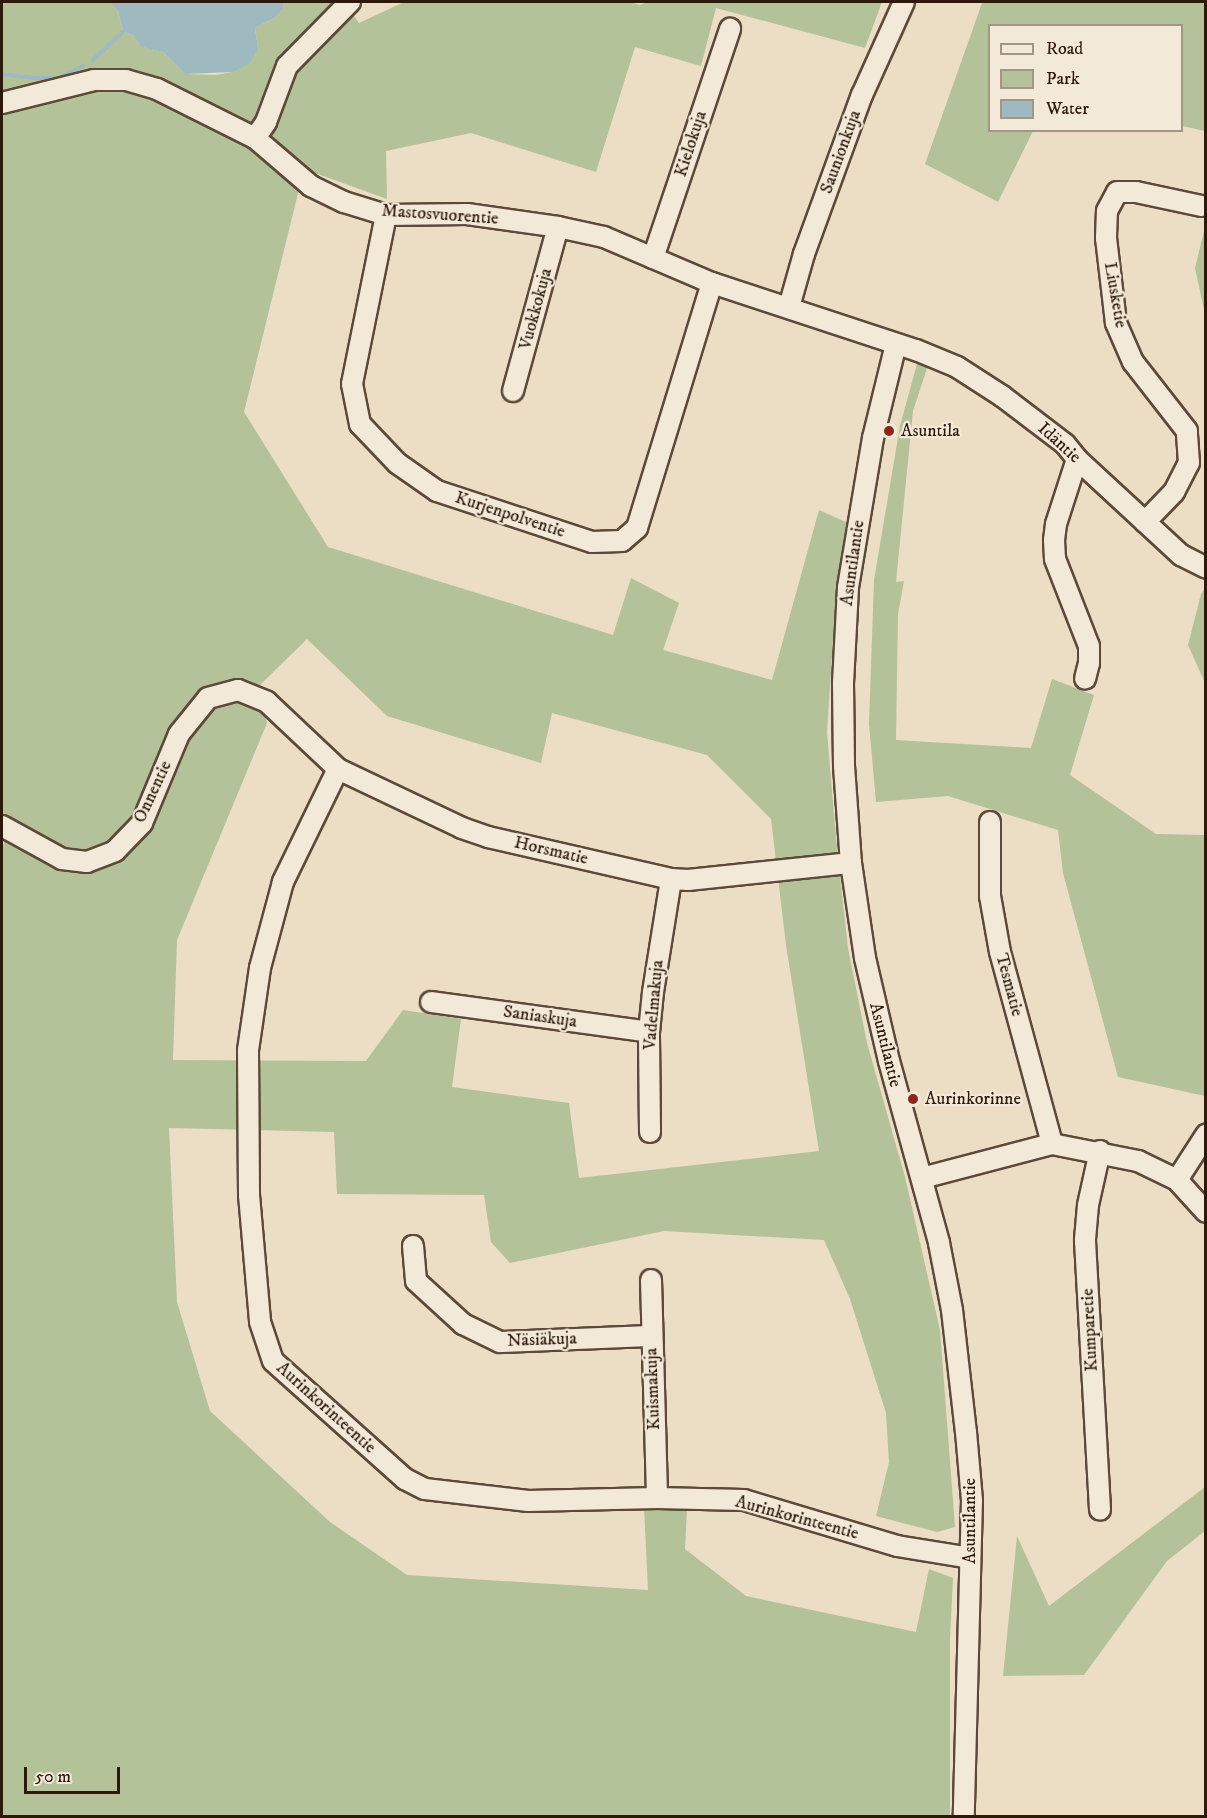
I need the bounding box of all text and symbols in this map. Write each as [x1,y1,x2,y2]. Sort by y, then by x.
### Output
legend [988,24,1183,132]
text: Road [1046,38,1083,60]
text: Park [1046,68,1080,90]
text: Water [1046,98,1089,120]
street label: Saunionkuja [816,107,866,197]
street label: Kielokuja [670,108,712,180]
street label: Mastosvuorentie [381,200,499,230]
street label: Liusketie [1099,260,1131,330]
street label: Vuokkokuja [515,266,557,352]
street label: Idäntie [1033,418,1085,468]
place label: Asuntila [901,420,960,442]
marker: Asuntila [882,424,896,438]
street label: Kurjenpolventie [452,487,568,543]
street label: Asuntilantie [836,519,870,607]
street label: Onnentie [129,757,177,827]
street label: Horsmatie [512,832,590,870]
street label: Tesmatie [990,951,1028,1019]
street label: Vadelmakuja [639,959,669,1051]
street label: Saniaskuja [502,1001,578,1033]
street label: Asuntilantie [864,1001,906,1089]
place label: Aurinkorinne [925,1088,1021,1110]
marker: Aurinkorinne [906,1092,920,1106]
street label: Kumparetie [1077,1288,1103,1372]
street label: Näsiäkuja [507,1328,577,1352]
street label: Kuismakuja [641,1347,665,1431]
street label: Aurinkorinteentie [272,1358,380,1458]
street label: Asuntilantie [959,1478,981,1564]
street label: Aurinkorinteentie [733,1491,861,1545]
scale bar [27,1755,123,1793]
text: 50 m [35,1766,71,1788]

